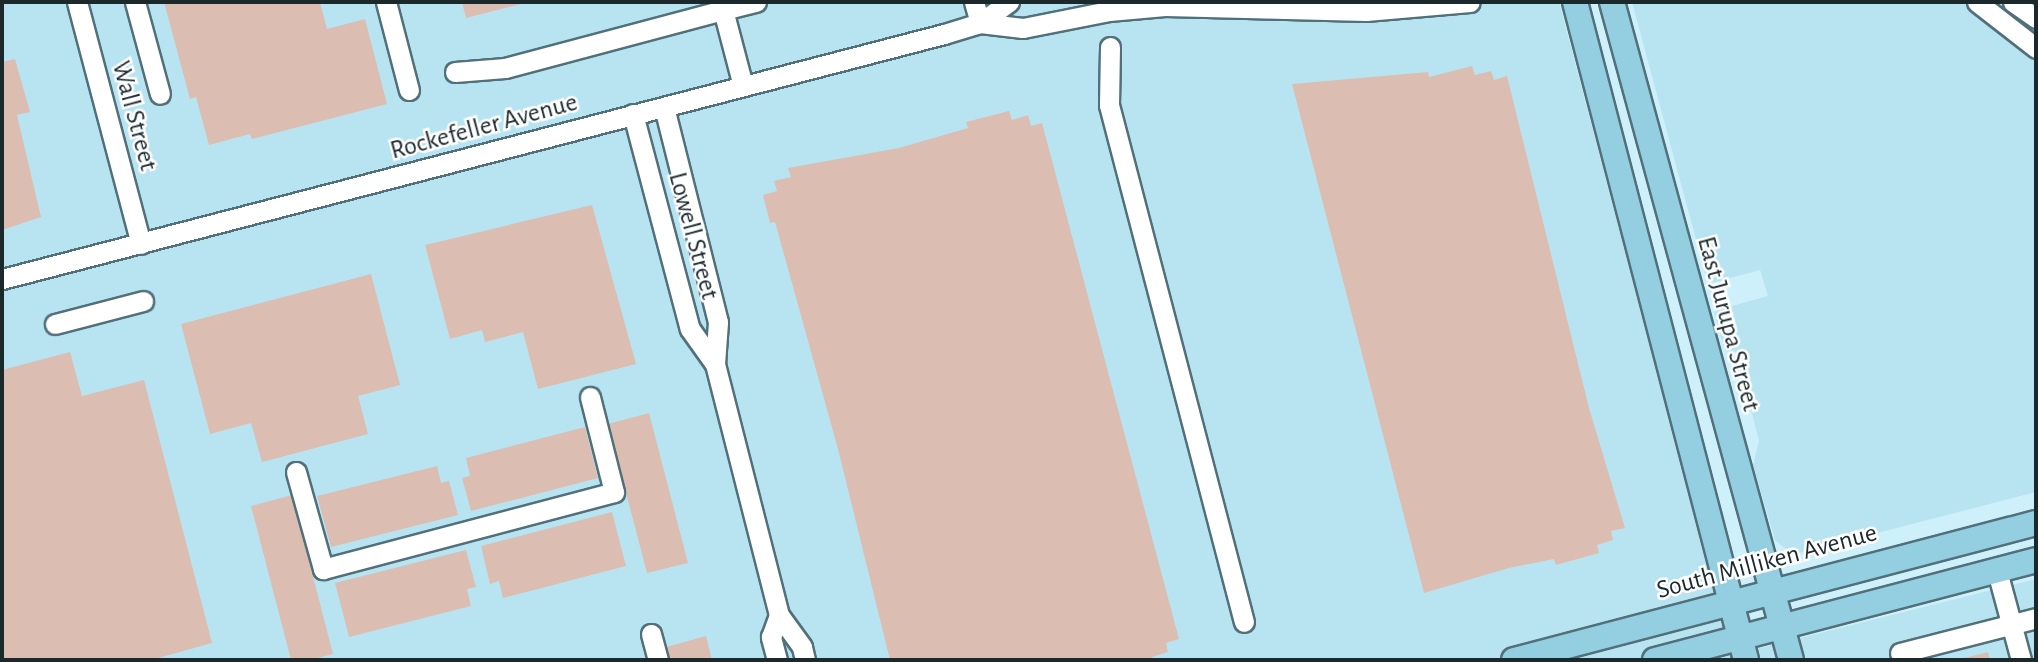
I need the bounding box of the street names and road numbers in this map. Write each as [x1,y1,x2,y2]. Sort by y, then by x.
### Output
street label: Wall Street [104,58,164,174]
street label: Rockefeller Avenue [387,87,581,167]
street label: Lowell Street [661,169,725,303]
street label: East Jurupa Street [1690,233,1766,415]
street label: South Milliken Avenue [1653,518,1881,606]

